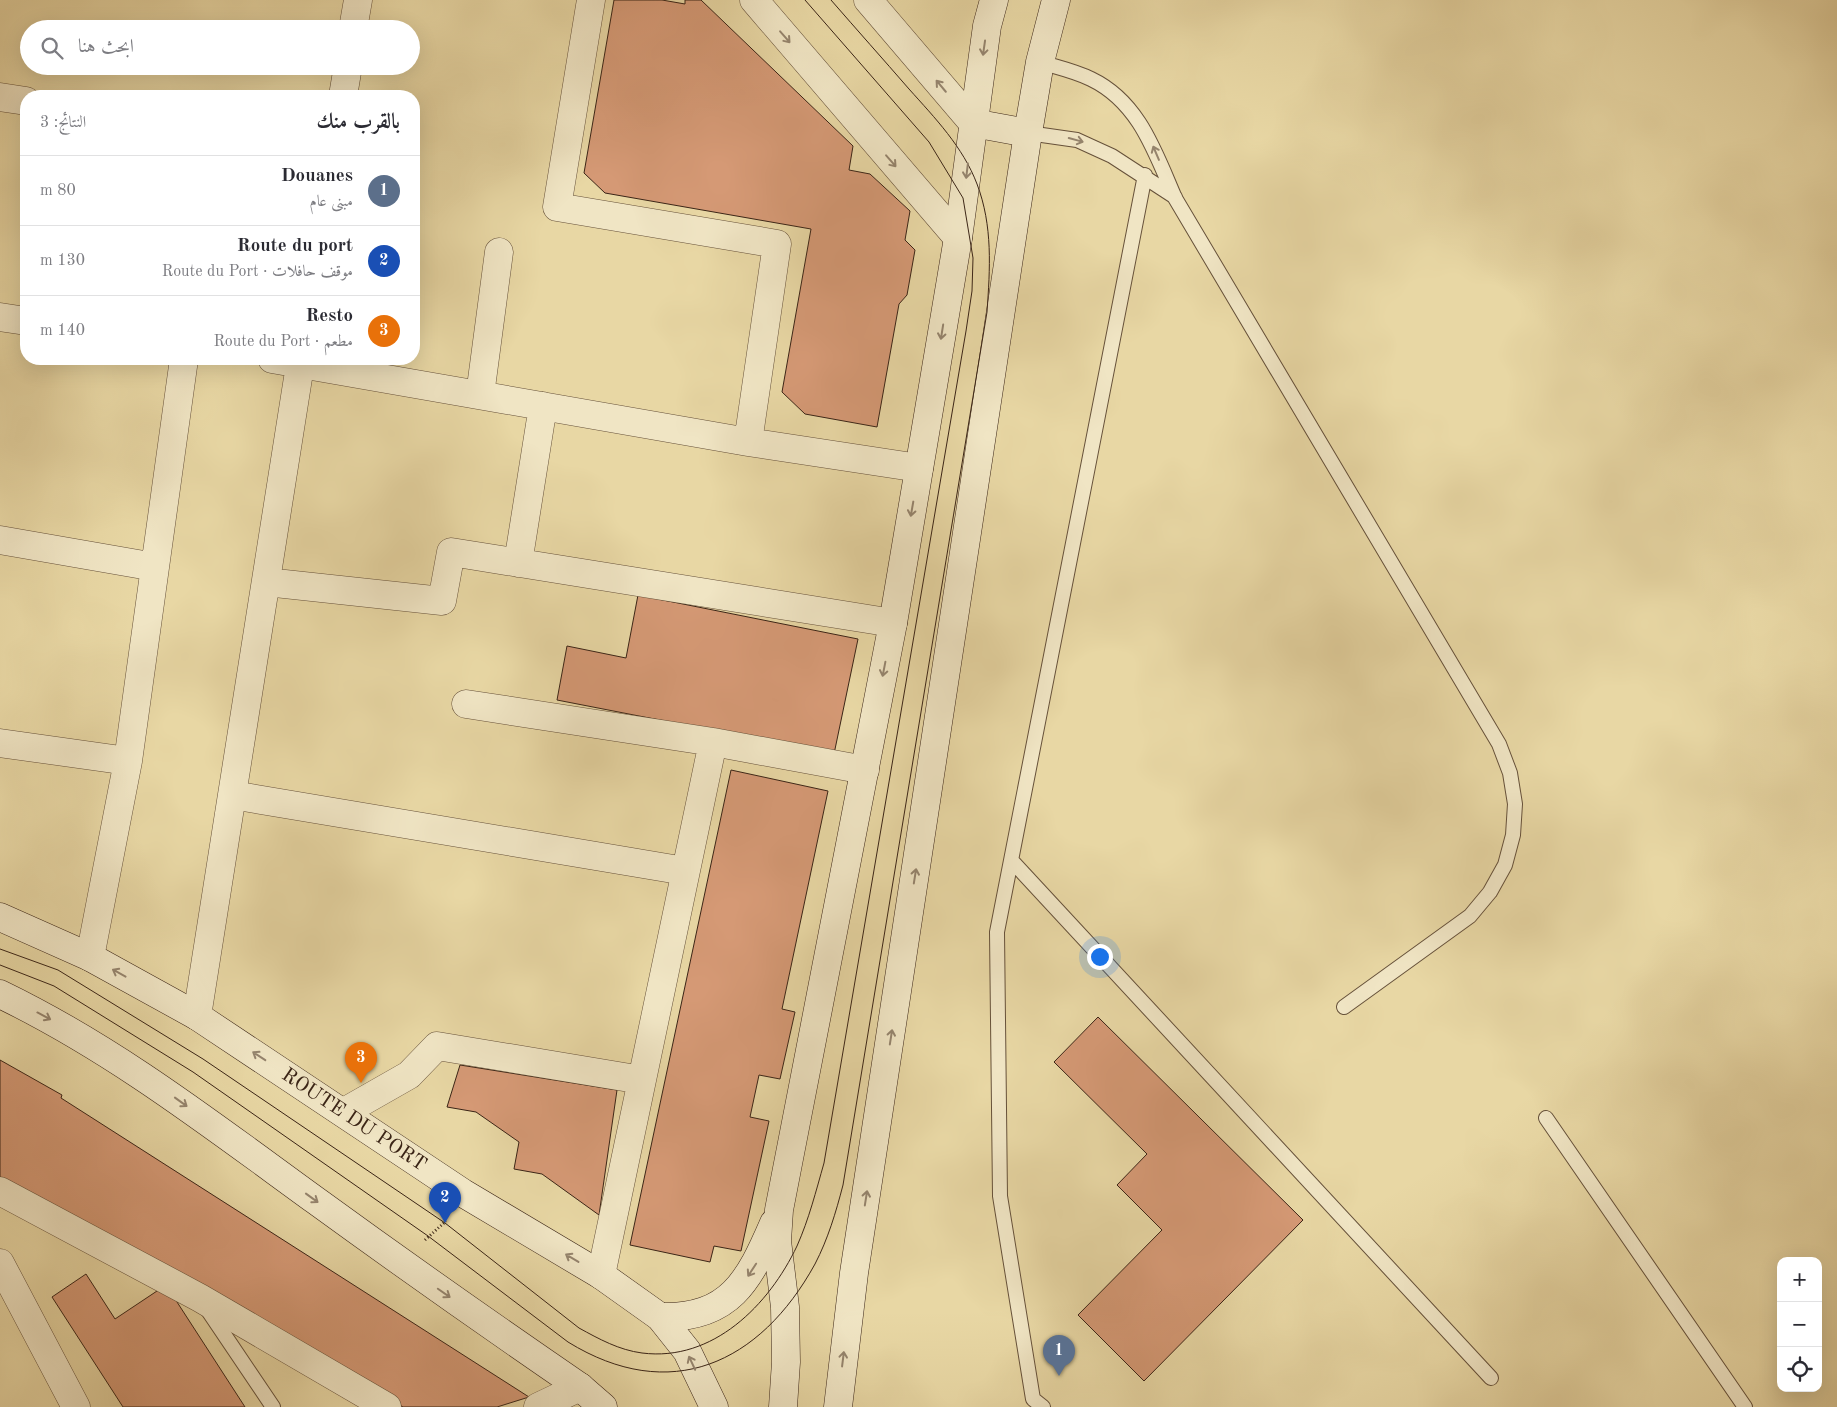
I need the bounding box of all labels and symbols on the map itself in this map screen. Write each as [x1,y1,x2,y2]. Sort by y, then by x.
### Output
one-way arrow [780,30,791,43]
one-way arrow [979,39,989,55]
one-way arrow [935,80,947,93]
one-way arrow [1067,136,1083,146]
one-way arrow [1151,146,1160,161]
one-way arrow [885,154,897,167]
one-way arrow [961,163,971,179]
one-way arrow [936,323,946,339]
one-way arrow [907,501,917,517]
one-way arrow [879,661,889,677]
one-way arrow [911,869,921,885]
your location [1087,944,1113,970]
one-way arrow [112,968,127,978]
one-way arrow [36,1012,51,1021]
one-way arrow [886,1029,896,1045]
pin: 3 [345,1042,377,1083]
one-way arrow [252,1051,266,1062]
street label: ROUTE DU PORT [278,1065,430,1176]
one-way arrow [174,1097,188,1107]
pin: 2 [429,1182,461,1223]
one-way arrow [861,1190,871,1206]
one-way arrow [305,1193,319,1203]
one-way arrow [566,1252,580,1262]
one-way arrow [747,1263,757,1277]
one-way arrow [437,1288,451,1298]
pin: 1 [1043,1335,1075,1376]
one-way arrow [838,1351,848,1367]
one-way arrow [687,1356,696,1371]

